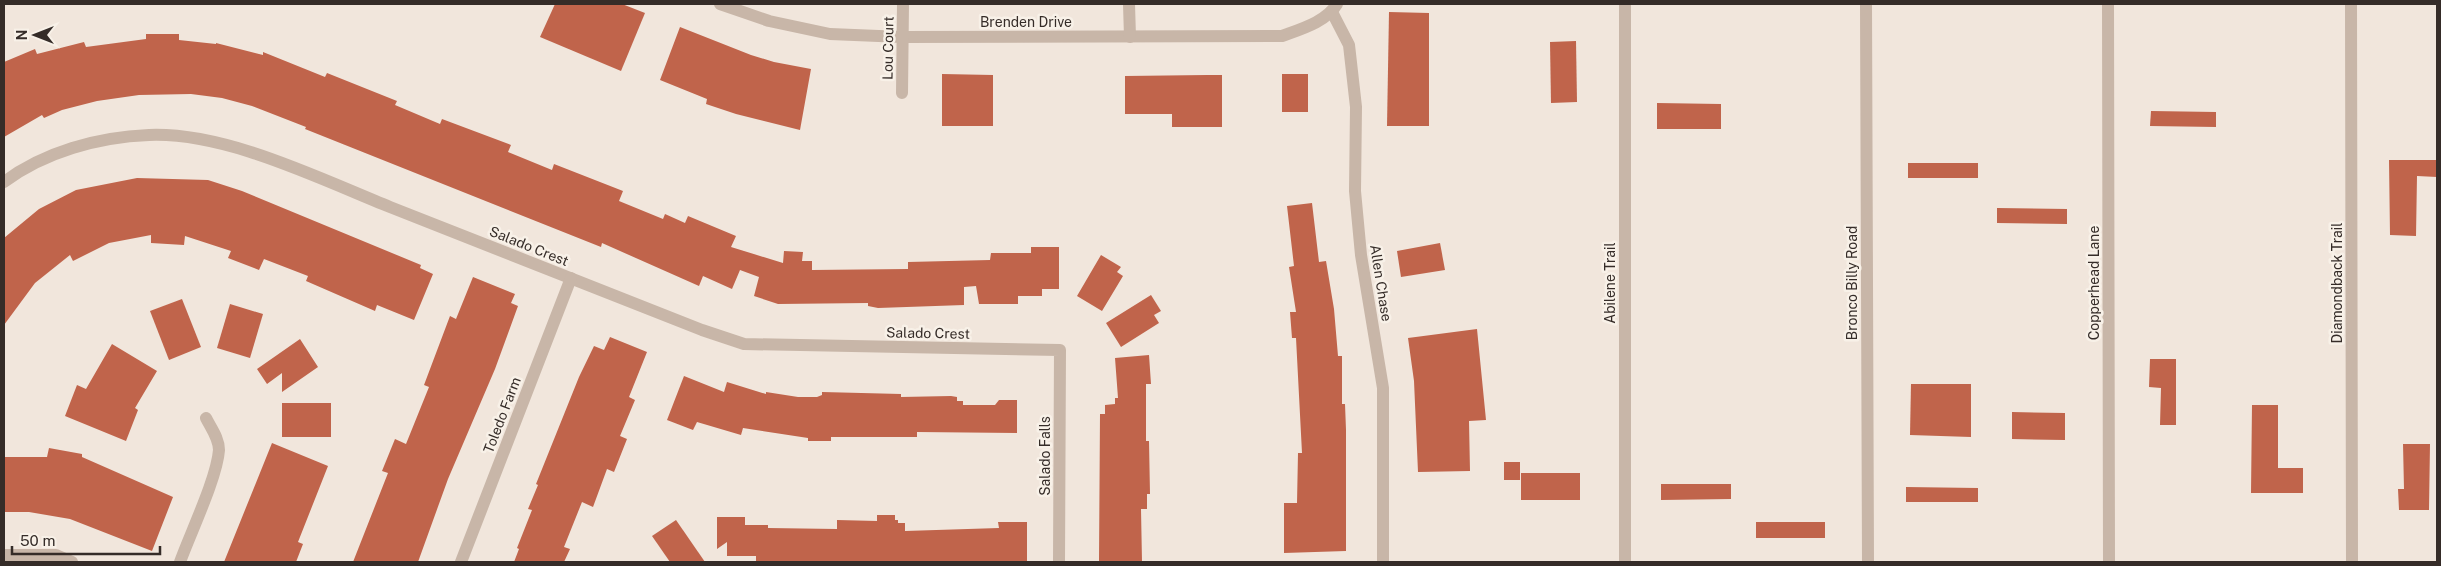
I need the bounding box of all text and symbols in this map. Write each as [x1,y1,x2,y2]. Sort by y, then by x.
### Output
north arrow [10,10,60,60]
street label: Brenden Drive [980,14,1072,30]
street label: Lou Court [879,16,897,80]
text: N [14,30,30,40]
street label: Salado Crest [487,223,571,269]
street label: Diamondback Trail [2329,223,2345,343]
street label: Bronco Billy Road [1844,226,1860,340]
street label: Copperhead Lane [2086,226,2102,340]
street label: Abilene Trail [1602,242,1618,324]
street label: Allen Chase [1367,243,1395,323]
street label: Salado Crest [886,324,970,342]
street label: Toledo Farm [480,375,524,455]
street label: Salado Falls [1037,416,1053,496]
scale bar [12,524,160,556]
text: 50 m [20,532,55,549]

